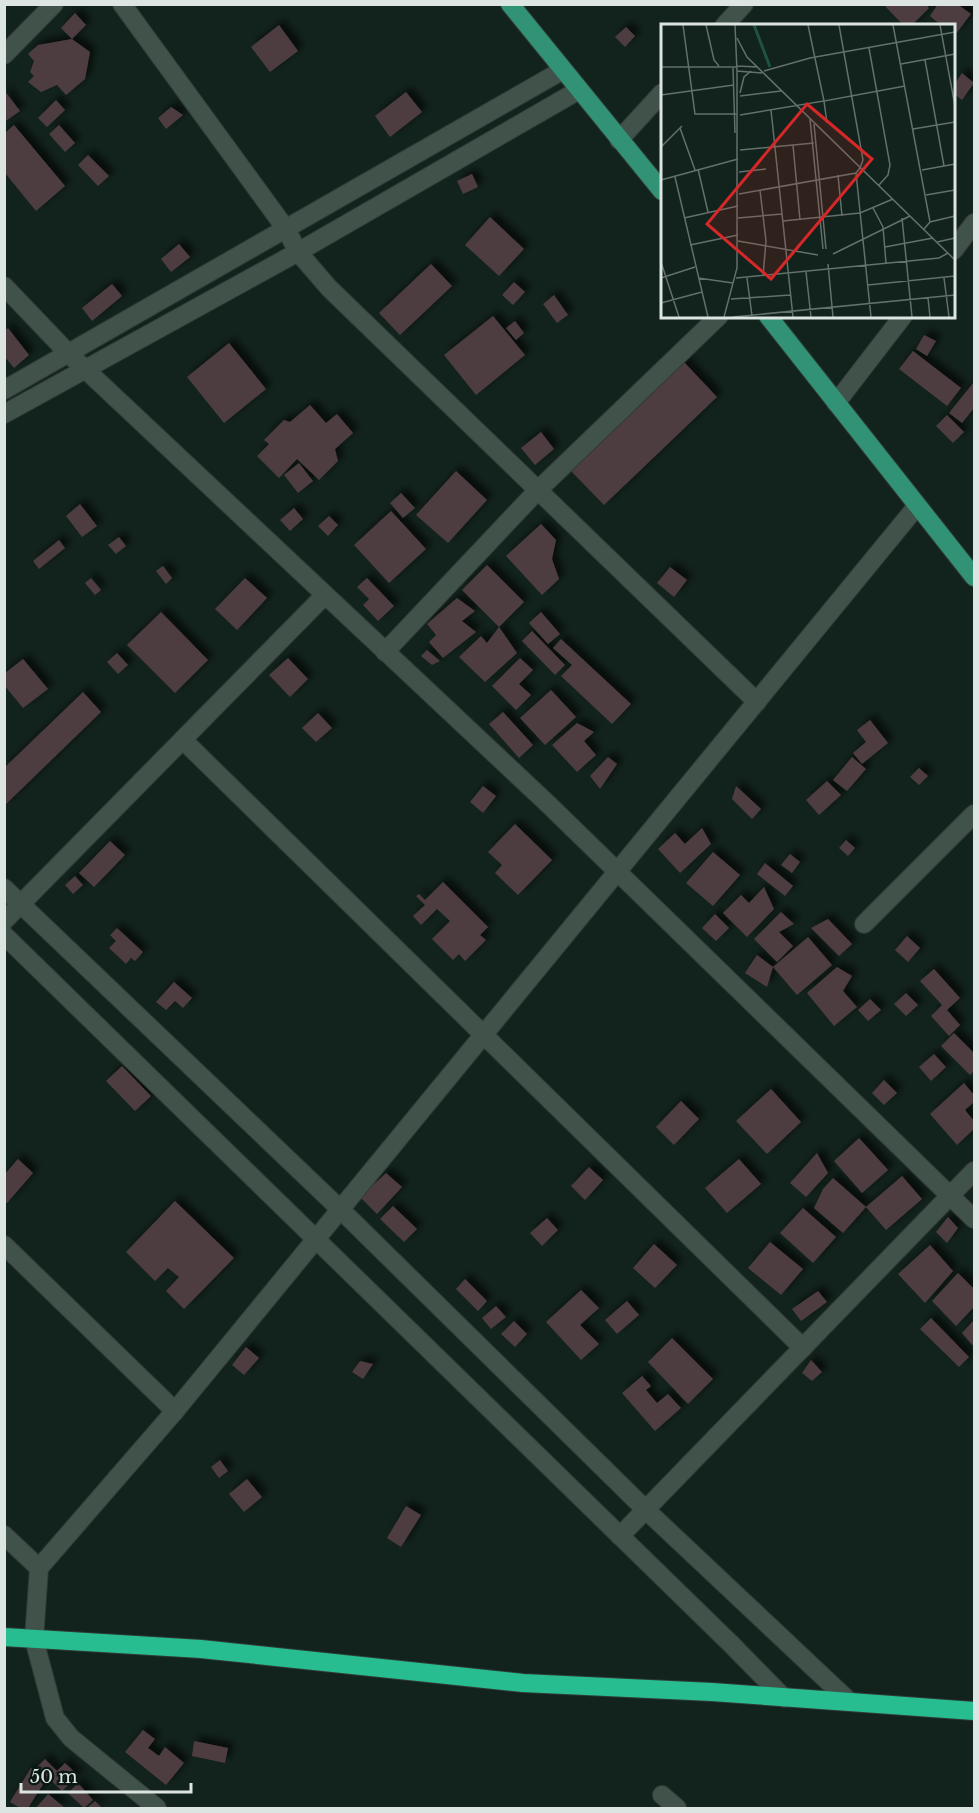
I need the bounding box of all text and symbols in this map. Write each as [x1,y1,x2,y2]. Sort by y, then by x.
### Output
inset map [661,24,955,318]
scale bar [21,1756,190,1794]
text: 50 m [30,1766,78,1788]

